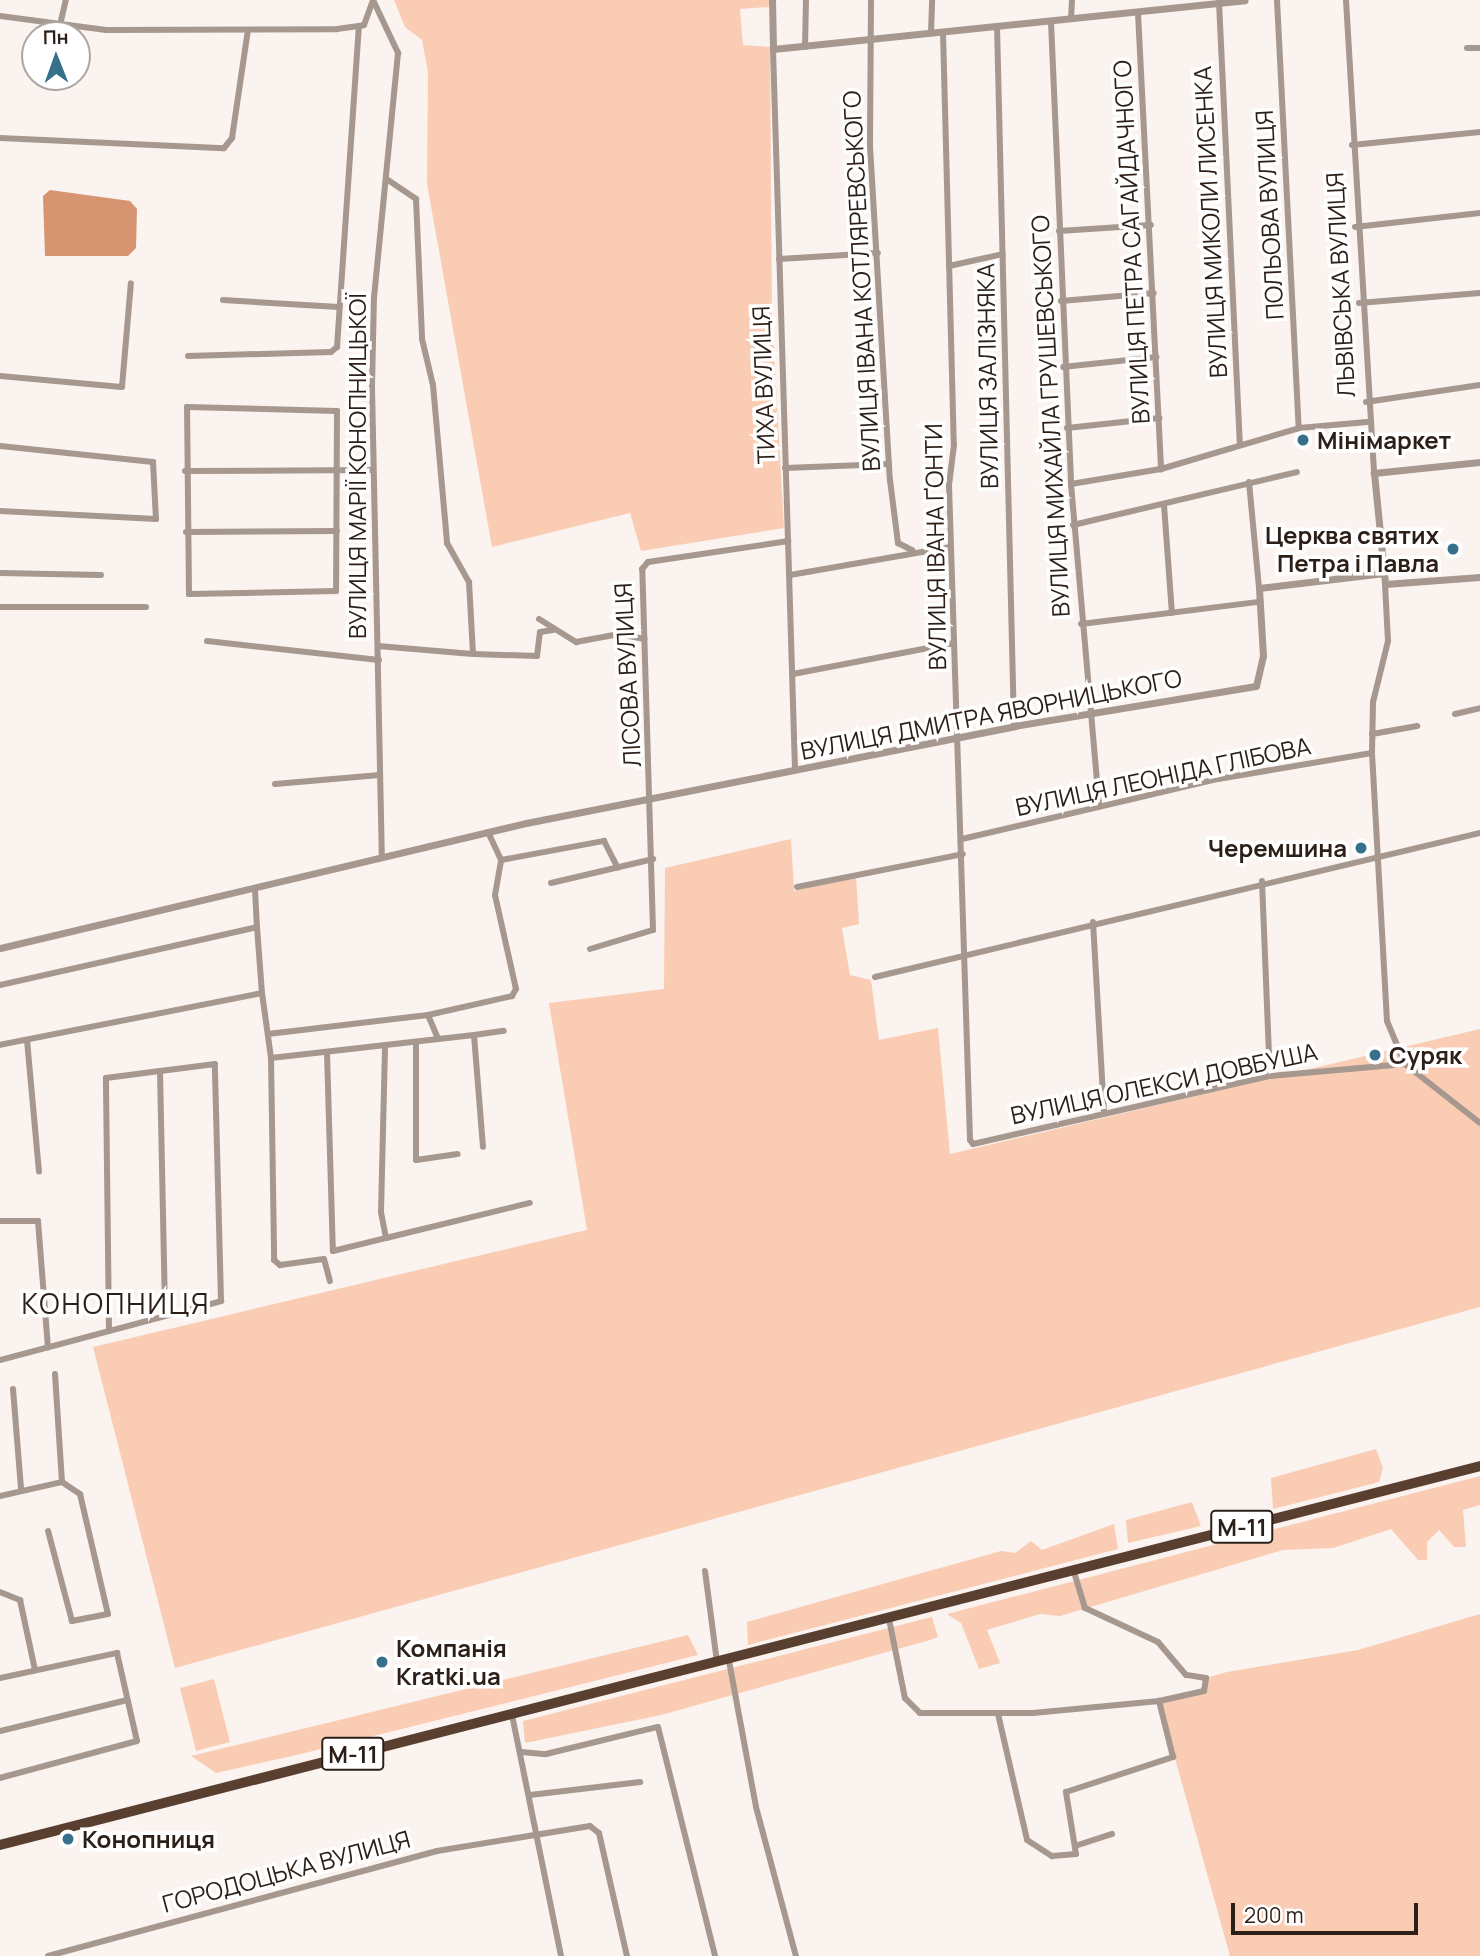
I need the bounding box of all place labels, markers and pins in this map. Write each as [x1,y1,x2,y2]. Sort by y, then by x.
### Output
place label: Мінімаркет [1317,426,1451,454]
marker: Мінімаркет [1295,432,1311,448]
place label: Церква святих Петра і Павла [1265,521,1439,577]
marker: Церква святих Петра і Павла [1445,541,1461,557]
place label: Черемшина [1208,834,1347,862]
marker: Черемшина [1353,840,1369,856]
place label: Суряк [1389,1041,1462,1069]
marker: Суряк [1367,1047,1383,1063]
place label: Компанія Kratki.ua [396,1634,507,1690]
marker: Компанія Kratki.ua [374,1654,390,1670]
place label: Конопниця [82,1825,215,1853]
marker: Конопниця [60,1831,76,1847]

